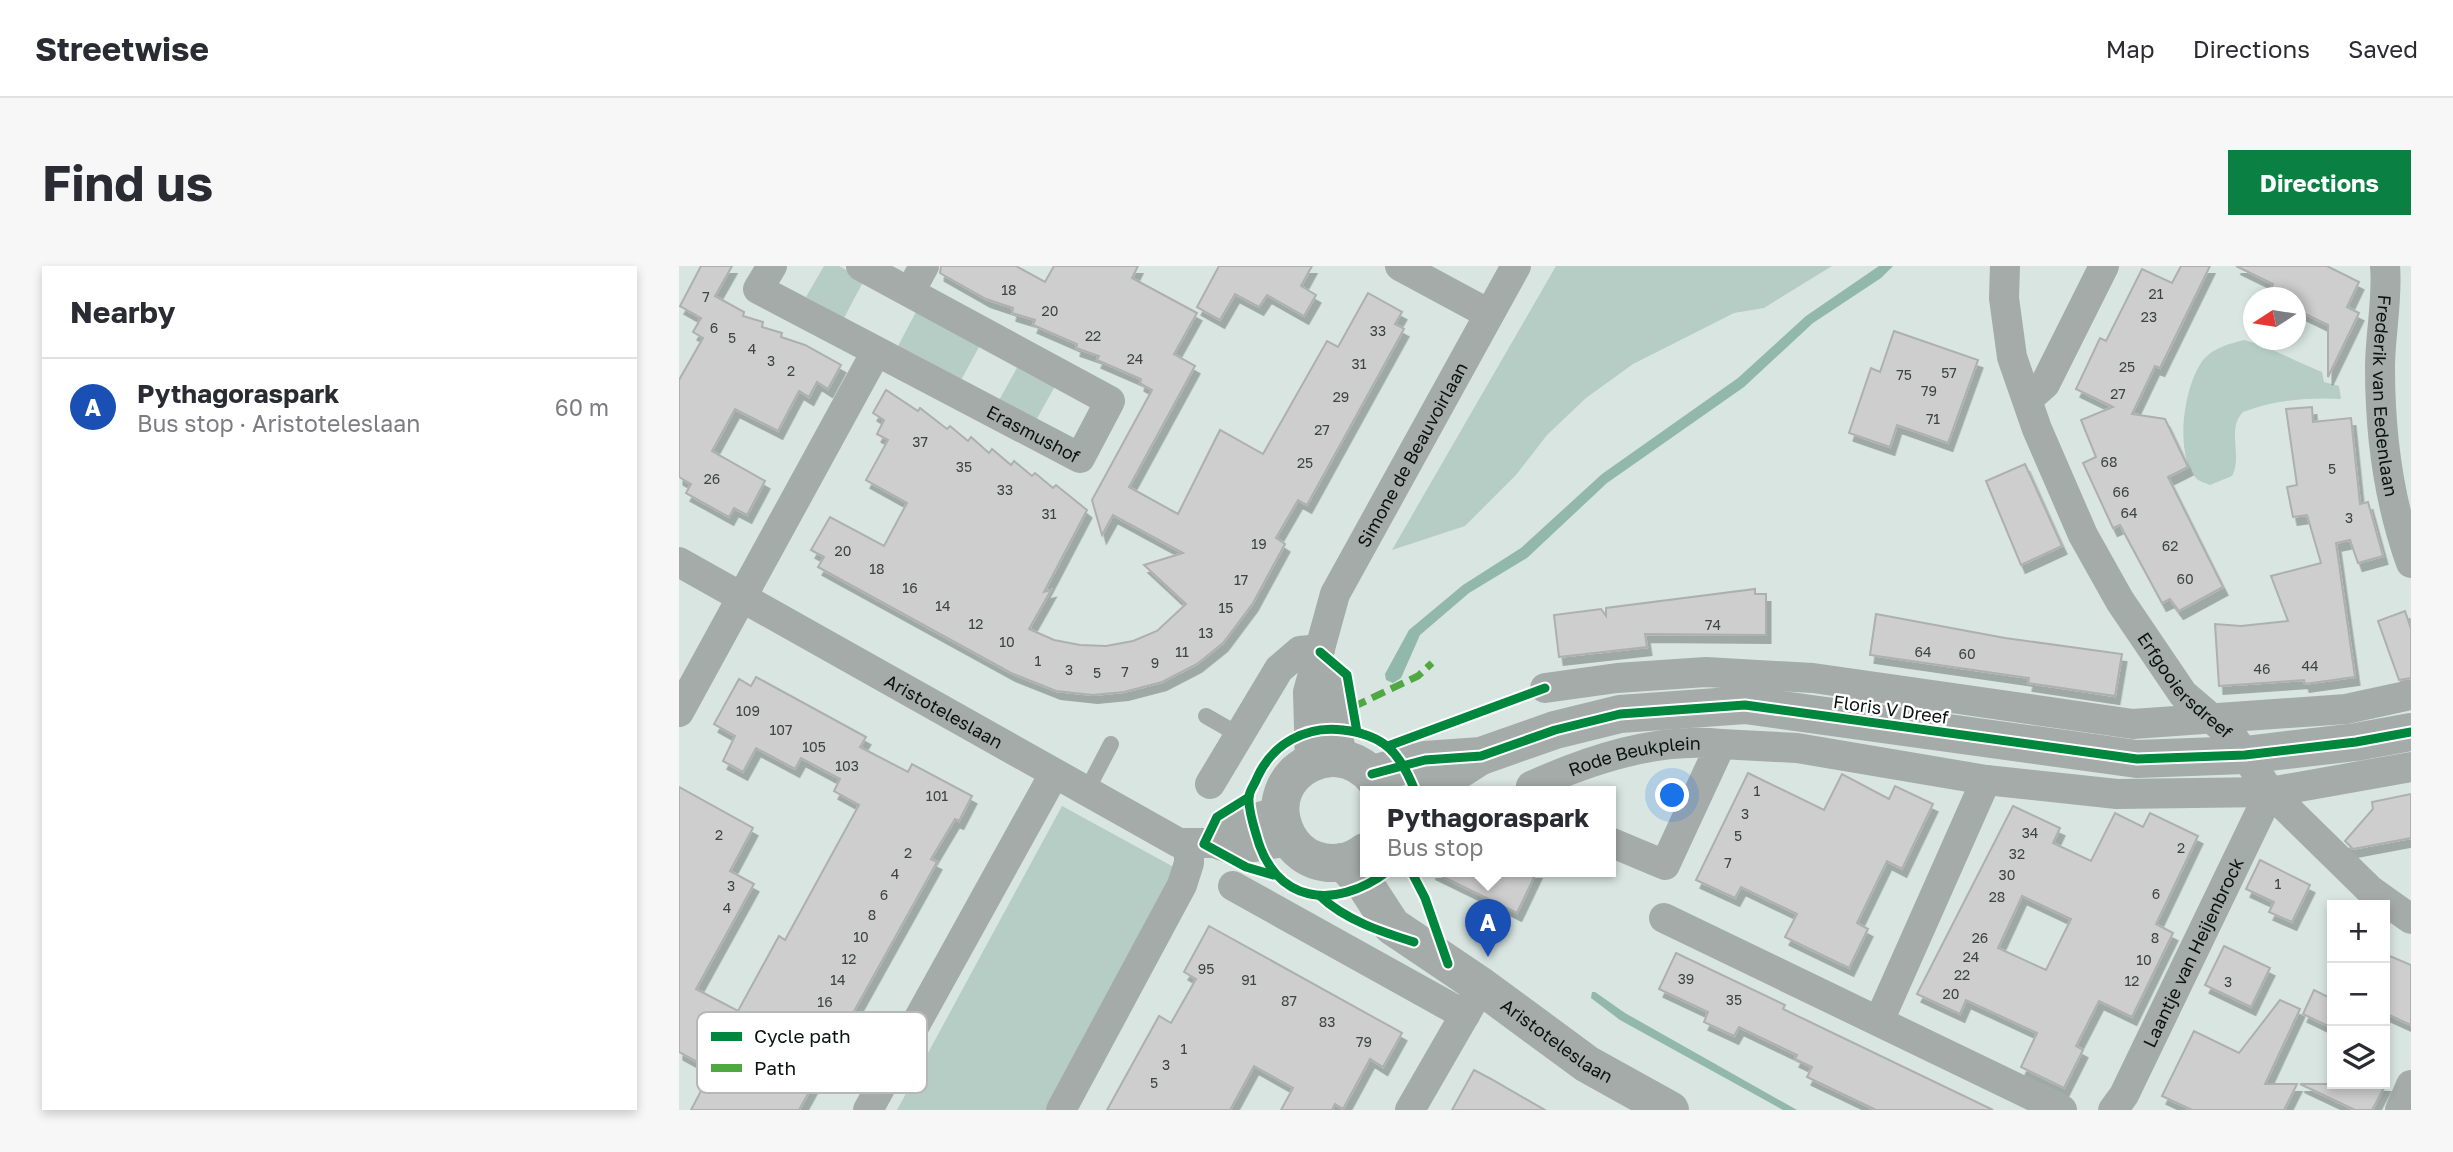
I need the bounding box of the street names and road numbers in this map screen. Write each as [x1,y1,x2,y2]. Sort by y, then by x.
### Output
street label: Frederik van Eedenlaan [2369,294,2403,498]
street label: Simone de Beauvoirlaan [1352,358,1472,551]
street label: Erasmushof [983,400,1084,467]
street label: Erfgooiersdreef [2133,628,2238,743]
street label: Aristoteleslaan [881,669,1007,753]
street label: Floris V Dreef [1832,690,1951,728]
street label: Rode Beukplein [1565,732,1701,780]
street label: Laantje van Heijenbrock [2138,854,2248,1051]
street label: Aristoteleslaan [1497,994,1617,1087]

